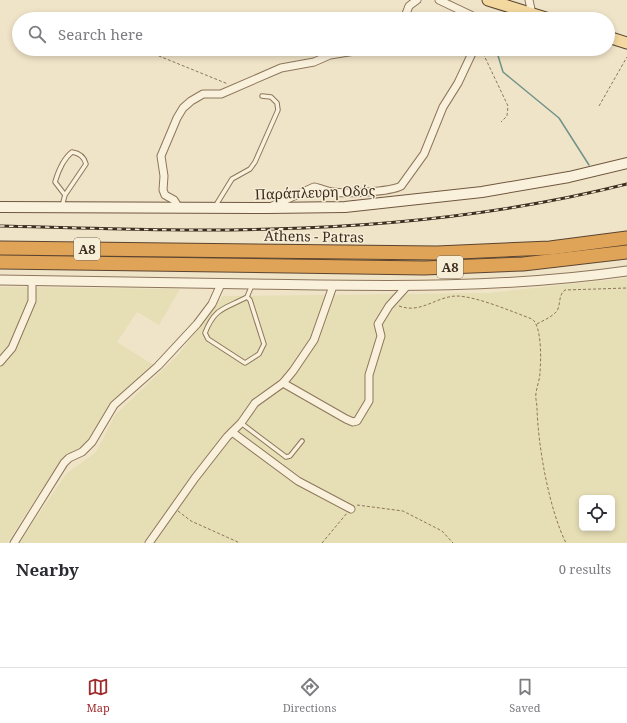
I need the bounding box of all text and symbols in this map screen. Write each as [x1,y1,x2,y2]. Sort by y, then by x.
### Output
search box [12,12,615,56]
icon: search [26,23,48,45]
text: Search here [58,24,143,44]
street label: Παράπλευρη Οδός [254,180,376,204]
street label: Athens - Patras [264,226,364,246]
road number: Α8 [74,238,100,260]
road number: Α8 [437,256,463,278]
map controls [579,495,615,531]
button: locate [579,495,615,531]
text: Nearby [16,558,79,581]
text: 0 results [559,560,611,578]
tab: Map [86,676,110,715]
tab: Directions [283,676,336,715]
tab: Saved [509,676,541,715]

